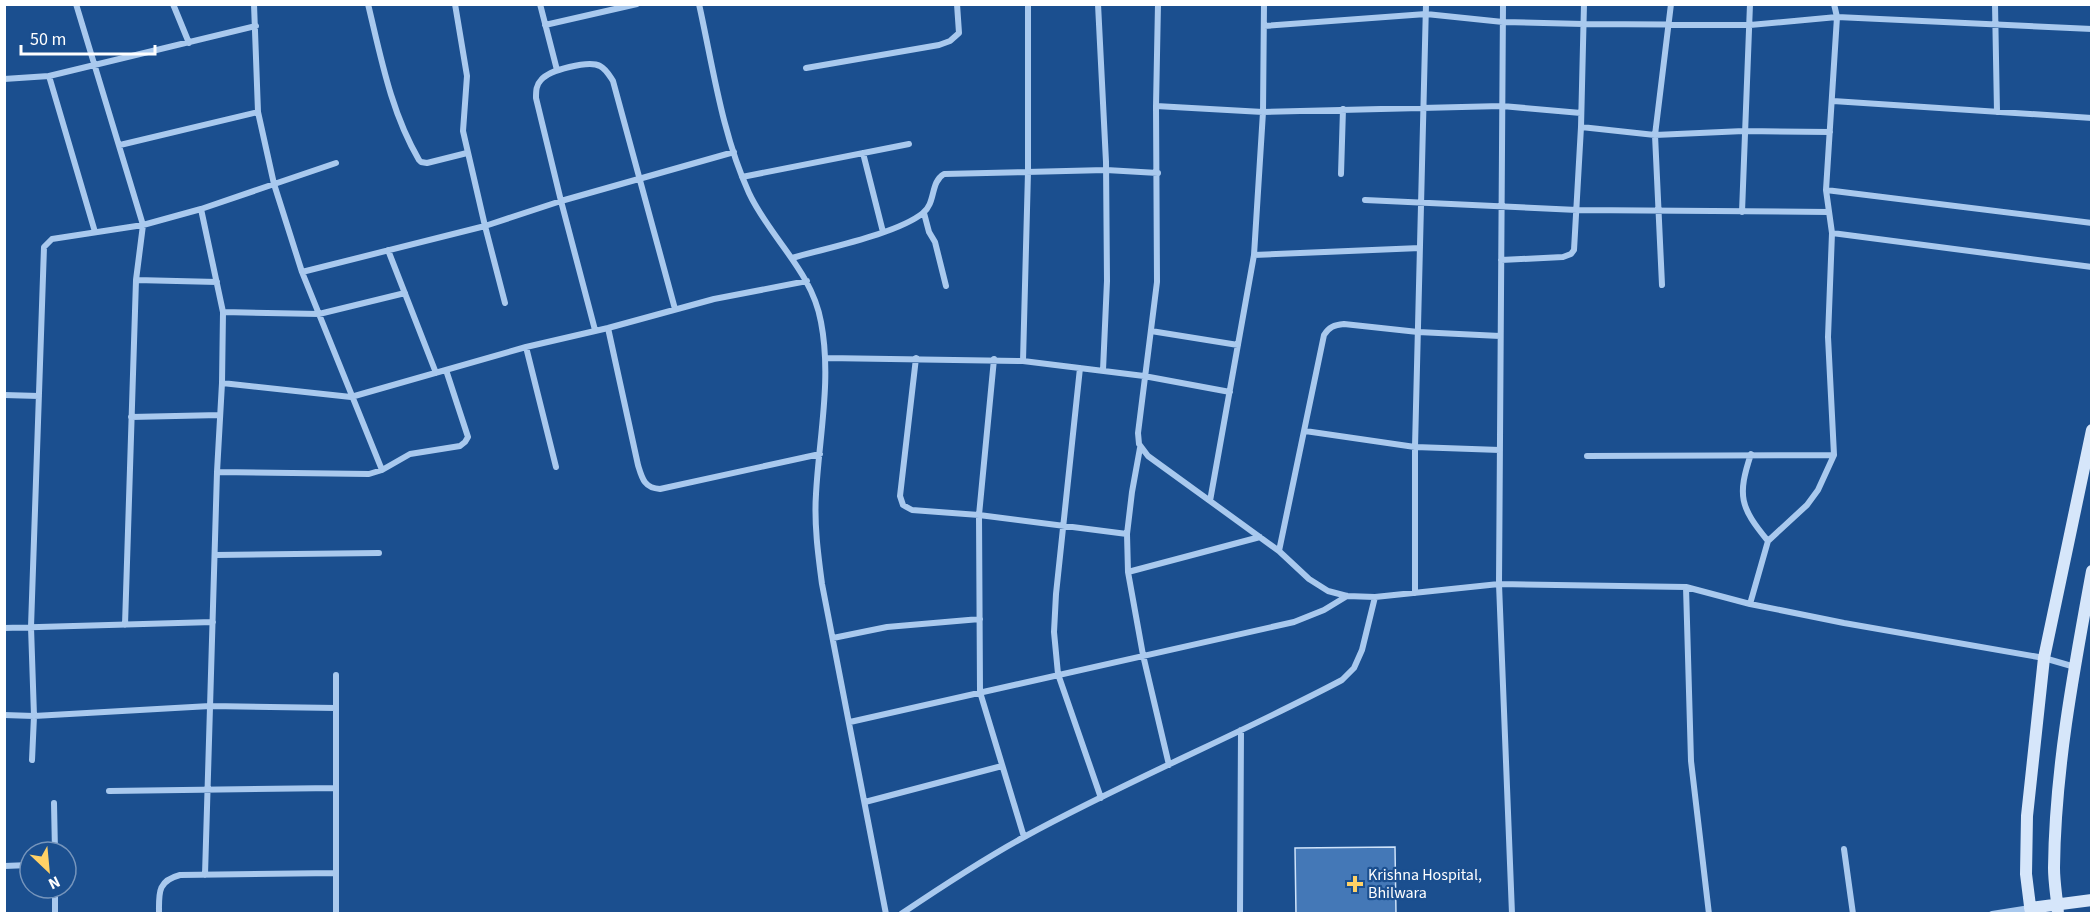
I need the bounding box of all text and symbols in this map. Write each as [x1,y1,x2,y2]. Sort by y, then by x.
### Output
scale bar [21,18,154,56]
text: 50 m [30,27,66,52]
north arrow [18,840,78,900]
place label: Krishna Hospital, Bhilwara [1368,864,1482,904]
text: N [45,870,64,895]
marker: Krishna Hospital, Bhilwara [1346,875,1364,893]

